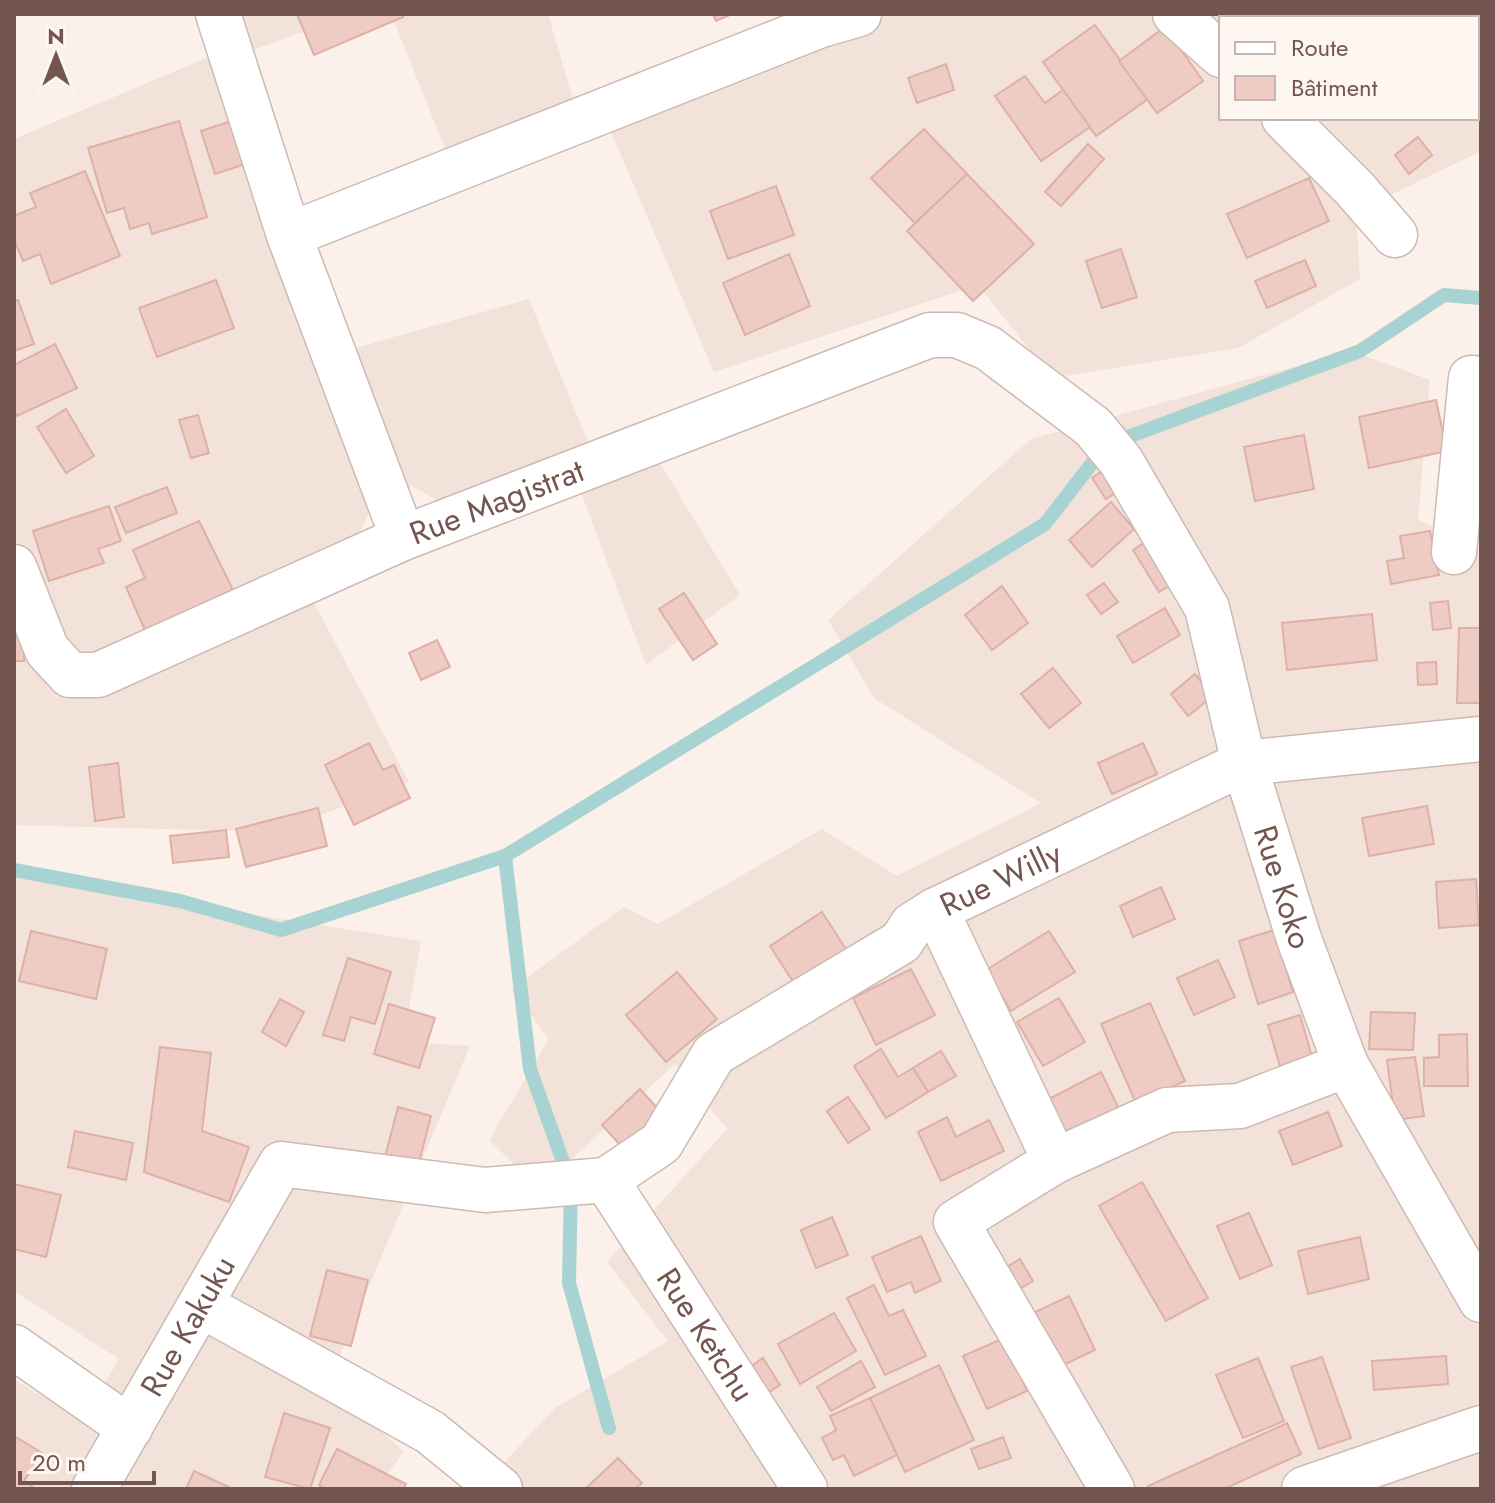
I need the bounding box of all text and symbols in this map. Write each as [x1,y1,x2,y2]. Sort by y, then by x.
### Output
north arrow [16,16,96,96]
legend [1219,16,1479,120]
text: N [47,20,65,52]
text: Route [1291,30,1348,65]
text: Bâtiment [1291,70,1378,105]
street label: Rue Magistrat [403,447,591,556]
street label: Rue Koko [1242,820,1324,955]
street label: Rue Willy [932,830,1070,928]
street label: Rue Kakuku [129,1247,246,1405]
street label: Rue Ketchu [645,1259,766,1411]
scale bar [20,1435,154,1485]
text: 20 m [32,1445,86,1480]

